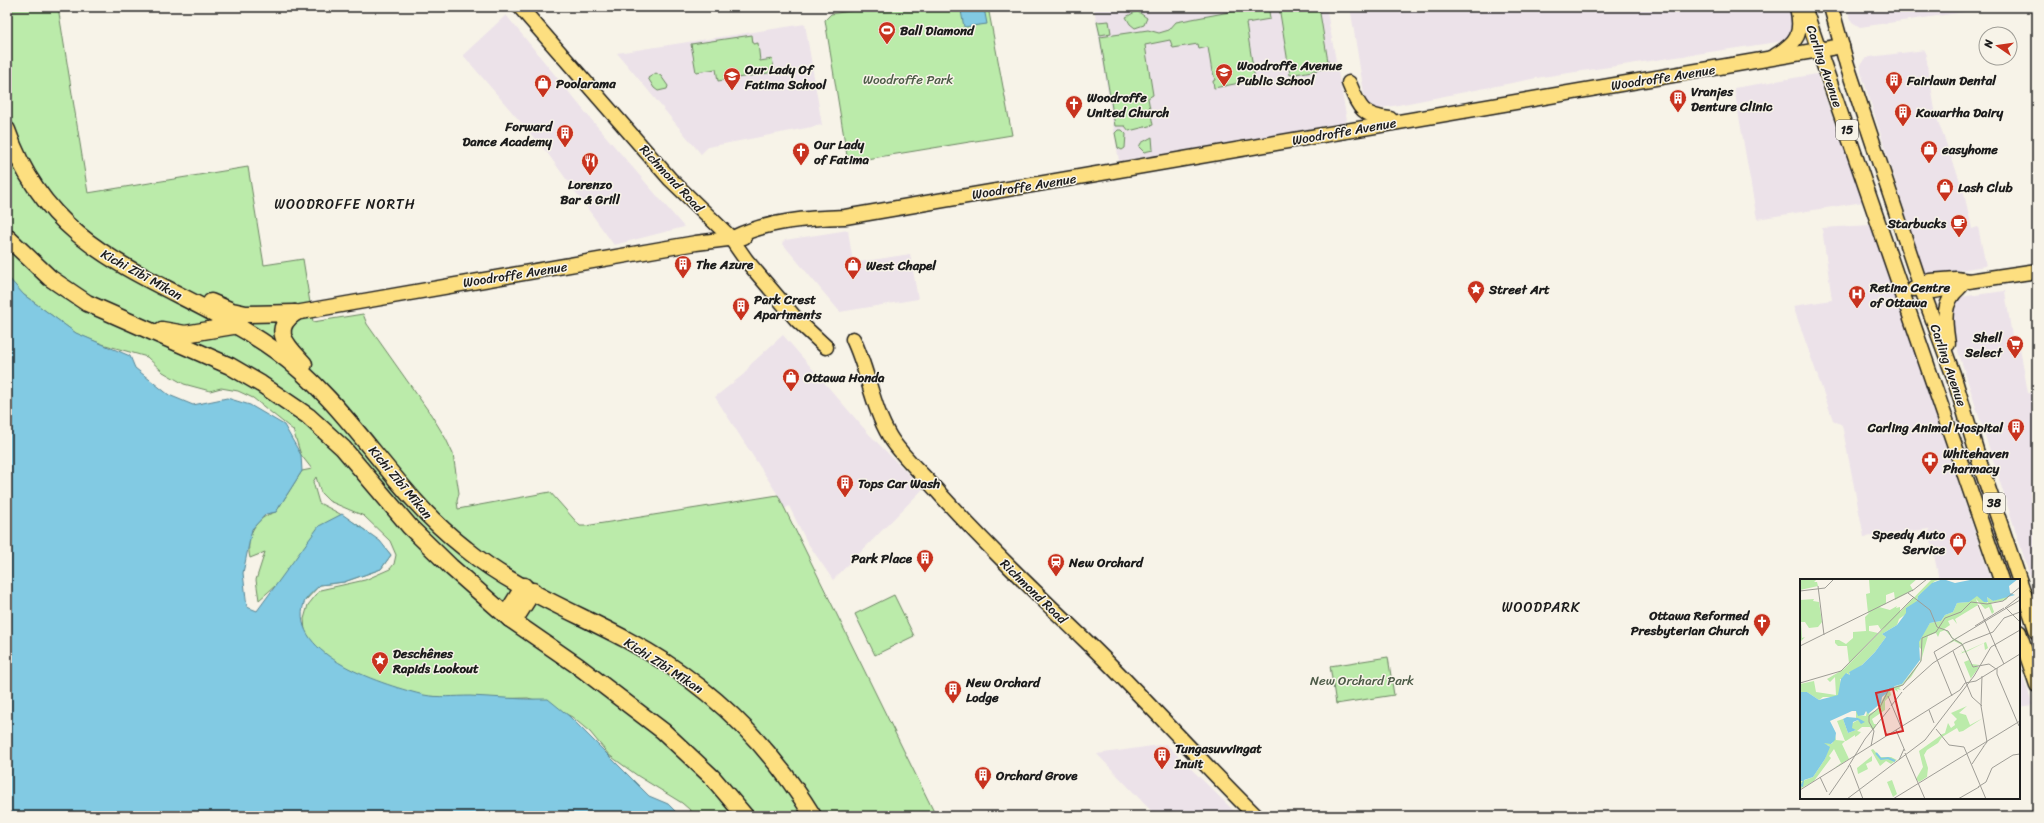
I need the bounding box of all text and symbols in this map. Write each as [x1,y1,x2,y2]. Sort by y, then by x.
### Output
place label: Ball Diamond [900,19,975,42]
sports icon: Ball Diamond [877,20,897,45]
street label: Carling Avenue [1800,22,1849,111]
north arrow [1978,26,2018,66]
text: N [1978,38,1999,51]
place label: Woodroffe Avenue Public School [1237,54,1343,92]
place label: Our Lady Of Fatima School [744,58,827,96]
street label: Woodroffe Avenue [1609,58,1717,97]
school or university icon: Woodroffe Avenue Public School [1214,62,1234,87]
school or university icon: Our Lady Of Fatima School [722,66,742,91]
park label: Woodroffe Park [863,68,953,91]
place label: Fairlawn Dental [1906,69,1997,92]
building icon: Fairlawn Dental [1884,70,1904,95]
place label: Poolarama [556,72,616,95]
shop icon: Poolarama [533,73,553,98]
place label: Vranjes Denture Clinic [1691,80,1773,118]
place label: Woodroffe United Church [1087,86,1170,124]
building icon: Vranjes Denture Clinic [1668,88,1688,113]
church icon: Woodroffe United Church [1064,94,1084,119]
place label: Kawartha Dairy [1915,101,2003,124]
building icon: Kawartha Dairy [1893,102,1913,127]
street label: Woodroffe Avenue [1290,111,1398,152]
place label: Forward Dance Academy [462,115,553,153]
road number: 15 [1836,120,1858,140]
building icon: Forward Dance Academy [555,123,575,148]
place label: Our Lady of Fatima [813,133,870,171]
place label: easyhome [1941,138,1998,161]
street label: Richmond Road [634,139,710,219]
shop icon: easyhome [1919,139,1939,164]
church icon: Our Lady of Fatima [791,141,811,166]
restaurant icon: Lorenzo Bar & Grill [580,151,600,176]
street label: Woodroffe Avenue [970,167,1078,206]
place label: Lorenzo Bar & Grill [560,173,621,211]
place label: Lash Club [1958,176,2013,199]
shop icon: Lash Club [1935,177,1955,202]
district label: WOODROFFE NORTH [274,192,416,217]
place label: Starbucks [1887,212,1947,235]
cafe icon: Starbucks [1949,213,1969,238]
street label: Kichi Zībī Mīkan [97,242,187,306]
place label: The Azure [696,253,754,276]
building icon: The Azure [673,254,693,279]
place label: West Chapel [866,254,937,277]
street label: Woodroffe Avenue [461,255,569,294]
shop icon: West Chapel [843,255,863,280]
place label: Retina Centre of Ottawa [1869,276,1951,314]
place label: Street Art [1488,278,1550,301]
place icon: Street Art [1466,279,1486,304]
hospital icon: Retina Centre of Ottawa [1847,284,1867,309]
place label: Park Crest Apartments [753,288,822,326]
building icon: Park Crest Apartments [731,296,751,321]
street label: Carling Avenue [1924,321,1973,410]
place label: Shell Select [1964,326,2003,364]
supermarket icon: Shell Select [2005,334,2025,359]
place label: Ottawa Honda [803,366,885,389]
shop icon: Ottawa Honda [781,367,801,392]
place label: Carling Animal Hospital [1867,416,2004,439]
building icon: Carling Animal Hospital [2006,417,2026,442]
street label: Kichi Zībī Mīkan [363,440,439,524]
place label: Whitehaven Pharmacy [1943,442,2010,480]
pharmacy icon: Whitehaven Pharmacy [1920,450,1940,475]
place label: Tops Car Wash [858,472,940,495]
building icon: Tops Car Wash [835,473,855,498]
road number: 38 [1983,493,2005,513]
place label: Speedy Auto Service [1871,523,1946,561]
shop icon: Speedy Auto Service [1948,531,1968,556]
place label: Park Place [851,547,913,570]
building icon: Park Place [915,548,935,573]
place label: New Orchard [1068,551,1144,574]
station icon: New Orchard [1046,552,1066,577]
street label: Richmond Road [995,553,1074,630]
inset map [1800,579,2020,799]
district label: WOODPARK [1502,595,1581,620]
place label: Ottawa Reformed Presbyterian Church [1631,604,1750,642]
church icon: Ottawa Reformed Presbyterian Church [1752,612,1772,637]
street label: Kichi Zībī Mīkan [619,631,708,700]
place label: Deschênes Rapids Lookout [392,642,479,680]
place icon: Deschênes Rapids Lookout [370,650,390,675]
park label: New Orchard Park [1310,669,1414,692]
place label: New Orchard Lodge [965,671,1041,709]
building icon: New Orchard Lodge [943,679,963,704]
place label: Tungasuvvingat Inuit [1174,737,1262,775]
building icon: Tungasuvvingat Inuit [1152,745,1172,770]
place label: Orchard Grove [995,764,1078,787]
building icon: Orchard Grove [973,765,993,790]

